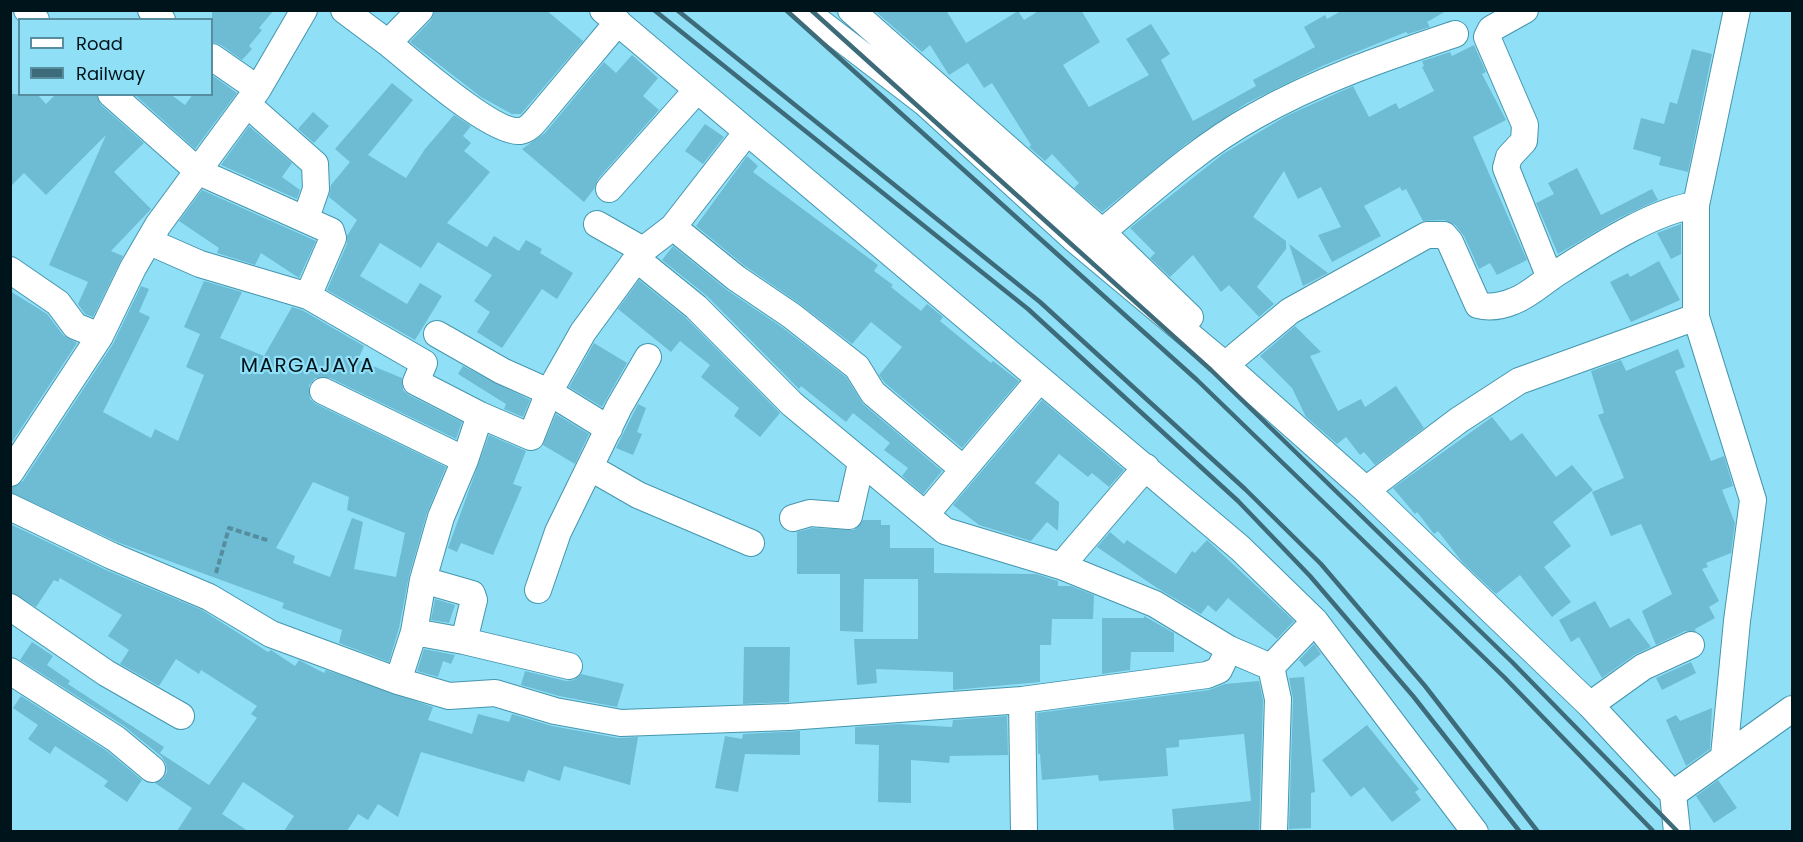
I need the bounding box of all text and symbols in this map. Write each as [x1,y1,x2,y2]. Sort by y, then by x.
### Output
legend [18,18,213,96]
text: Road [76,31,123,56]
text: Railway [76,61,145,86]
district label: MARGAJAYA [241,355,375,379]

